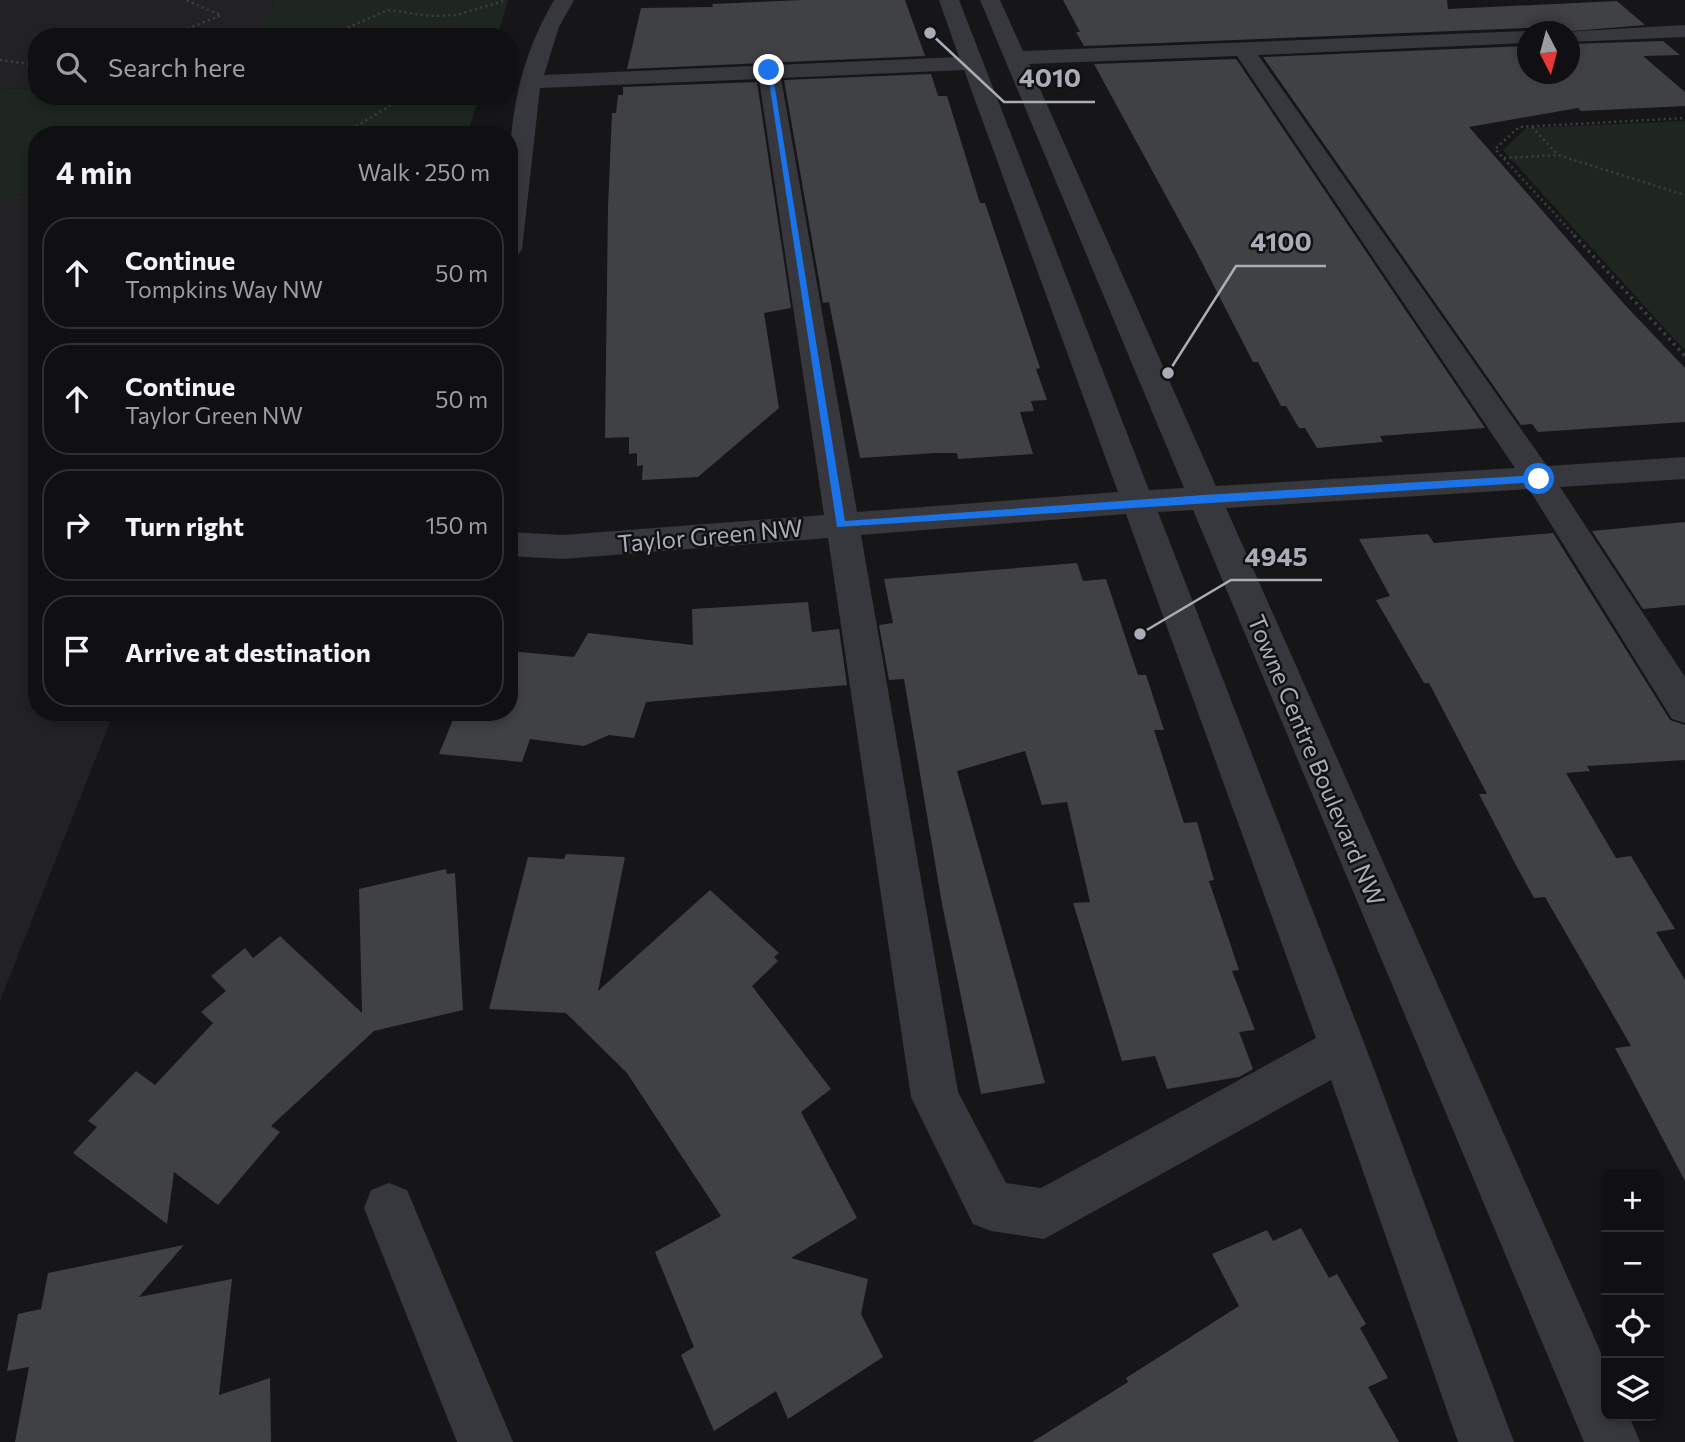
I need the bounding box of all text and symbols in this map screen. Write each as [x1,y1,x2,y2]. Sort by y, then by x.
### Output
north arrow [1517,21,1580,84]
search box [28,28,518,105]
icon: search [52,48,90,86]
text: Search here [108,51,246,82]
route end [753,54,784,85]
callout: 4010 [1004,55,1095,102]
text: 4010 [1019,61,1081,92]
text: 4 min [56,153,132,190]
text: Walk · 250 m [358,158,490,186]
callout: 4100 [1236,219,1326,266]
text: 4100 [1250,225,1312,256]
text: Continue [125,244,235,275]
icon: ahead [58,254,96,292]
text: 50 m [435,259,488,287]
text: Tompkins Way NW [125,275,323,303]
text: Continue [125,370,235,401]
icon: ahead [58,380,96,418]
text: 50 m [435,385,488,413]
text: Taylor Green NW [125,401,303,429]
route start [1523,463,1554,494]
icon: right [58,506,96,544]
text: Turn right [125,510,244,541]
text: 150 m [425,511,488,539]
street label: Taylor Green NW [616,512,804,558]
callout: 4945 [1231,533,1322,580]
text: 4945 [1244,540,1308,571]
street label: Towne Centre Boulevard NW [1242,610,1392,910]
icon: arrive [58,632,96,670]
text: Arrive at destination [125,636,371,667]
map controls [1601,1169,1664,1421]
button: + [1601,1169,1664,1232]
button: − [1601,1232,1664,1295]
button: locate [1601,1295,1664,1358]
button: layers [1601,1358,1664,1421]

